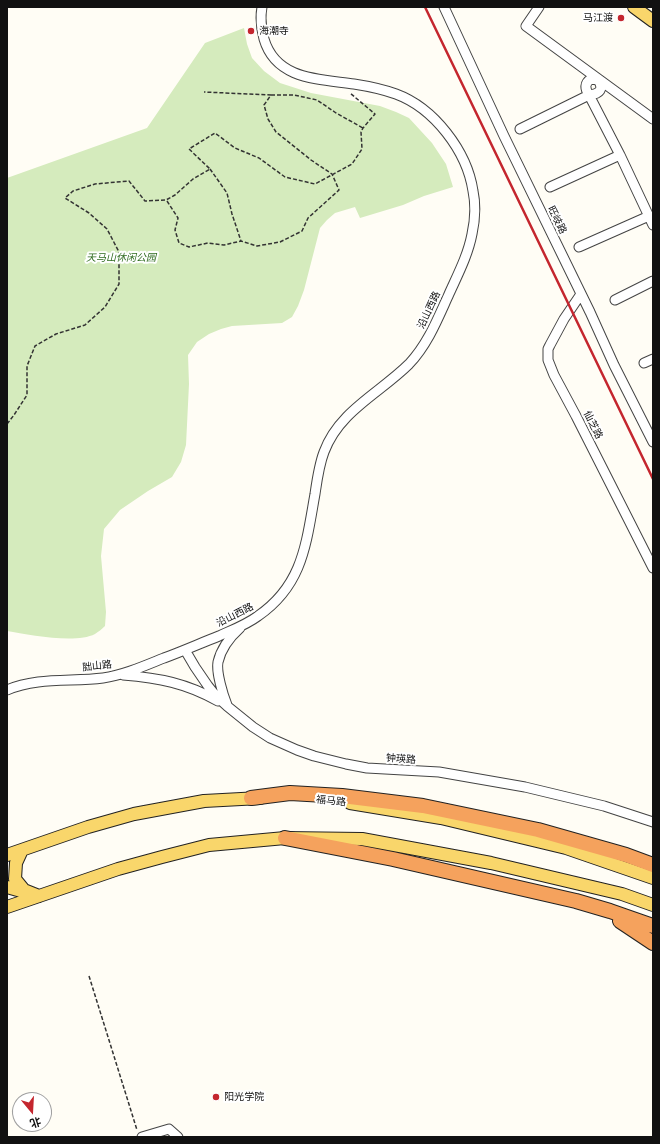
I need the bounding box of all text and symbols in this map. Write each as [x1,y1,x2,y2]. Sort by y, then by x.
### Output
place label: 马江渡 [583,12,613,24]
marker: 马江渡 [616,13,626,23]
place label: 海潮寺 [259,25,289,37]
marker: 海潮寺 [246,26,256,36]
street label: 旺岐路 [545,204,569,236]
park label: 天马山休闲公园 [86,252,156,264]
street label: 沿山西路 [415,289,443,331]
street label: 仙芝路 [581,409,605,441]
street label: 沿山西路 [214,601,256,629]
street label: 胐山路 [81,658,113,674]
street label: 钟瑛路 [386,752,416,766]
street label: 福马路 [315,793,347,809]
place label: 阳光学院 [224,1091,264,1103]
north arrow [12,1092,52,1132]
marker: 阳光学院 [211,1092,221,1102]
text: 北 [28,1114,43,1132]

